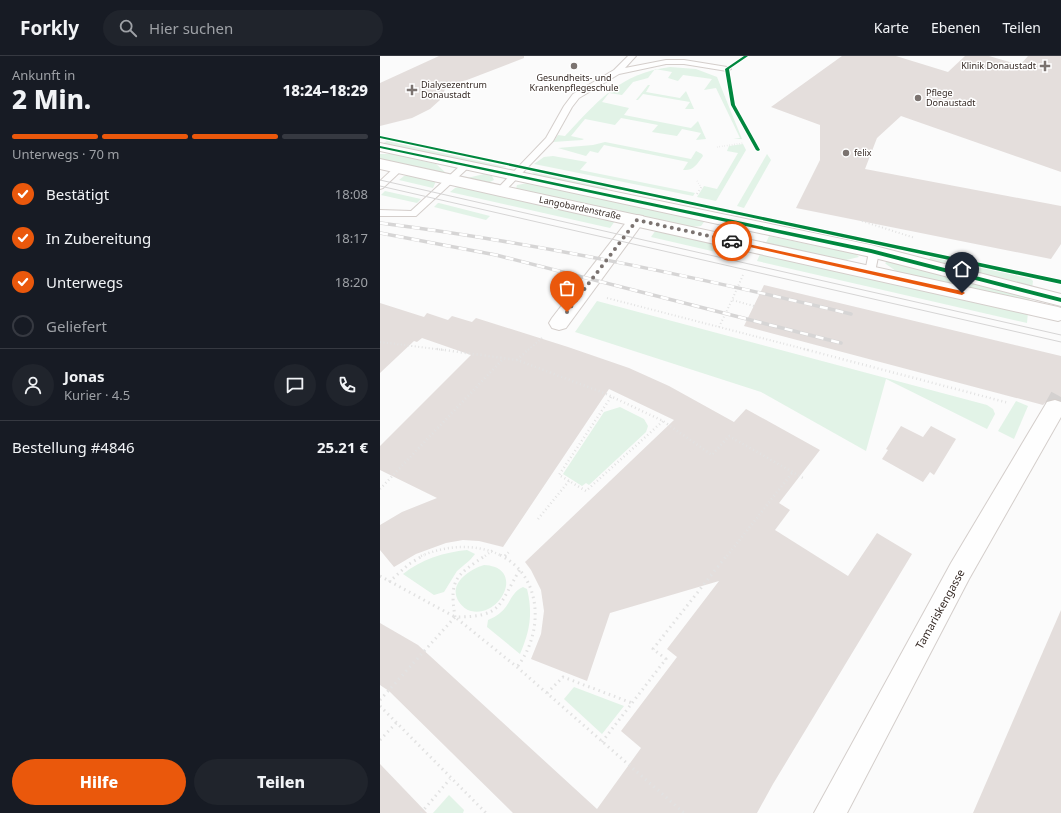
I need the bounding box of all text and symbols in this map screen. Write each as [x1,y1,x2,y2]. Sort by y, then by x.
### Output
search box [103,10,383,46]
text: Forkly [20,15,79,41]
icon: search [117,17,139,39]
text: Hier suchen [149,18,233,38]
text: Karte [874,18,909,37]
text: Ebenen [931,18,981,37]
text: Teilen [1003,18,1041,37]
place label: Klinik Donaustadt [961,59,1037,72]
marker: Klinik Donaustadt [1039,60,1051,72]
marker: Gesundheits- und Krankenpflegeschule [569,61,579,71]
text: Ankunft in [12,66,75,84]
place label: Gesundheits- und Krankenpflegeschule [530,71,618,94]
place label: Dialysezentrum Donaustadt [421,78,487,101]
text: 18:24–18:29 [283,80,368,100]
text: 2 Min. [12,81,91,117]
marker: Dialysezentrum Donaustadt [406,84,418,96]
place label: Pflege Donaustadt [926,86,976,109]
marker: Pflege Donaustadt [913,93,923,103]
text: Unterwegs · 70 m [12,145,119,163]
place label: felix [854,146,872,159]
marker: felix [841,148,851,158]
icon: check [12,183,34,205]
text: Bestätigt [46,184,109,204]
text: 18:08 [335,185,368,203]
street label: Langobardenstraße [538,192,622,223]
courier [712,221,752,261]
icon: check [12,227,34,249]
text: In Zubereitung [46,228,151,248]
text: 18:17 [335,229,368,247]
icon: car [721,230,743,252]
pin [945,252,979,293]
icon: home [951,258,973,280]
icon: check [12,271,34,293]
pin [550,271,584,312]
text: Unterwegs [46,272,123,292]
text: 18:20 [335,273,368,291]
icon: bag [556,277,578,299]
text: Geliefert [46,316,107,336]
button: person [12,364,54,406]
button: chat [274,364,316,406]
button: phone [326,364,368,406]
text: Jonas [64,366,105,386]
text: Kurier · 4.5 [64,386,130,404]
text: Bestellung #4846 [12,437,135,457]
text: 25.21 € [317,437,368,457]
street label: Tamariskengasse [911,566,968,651]
button: Hilfe [12,759,186,805]
button: Teilen [194,759,368,805]

